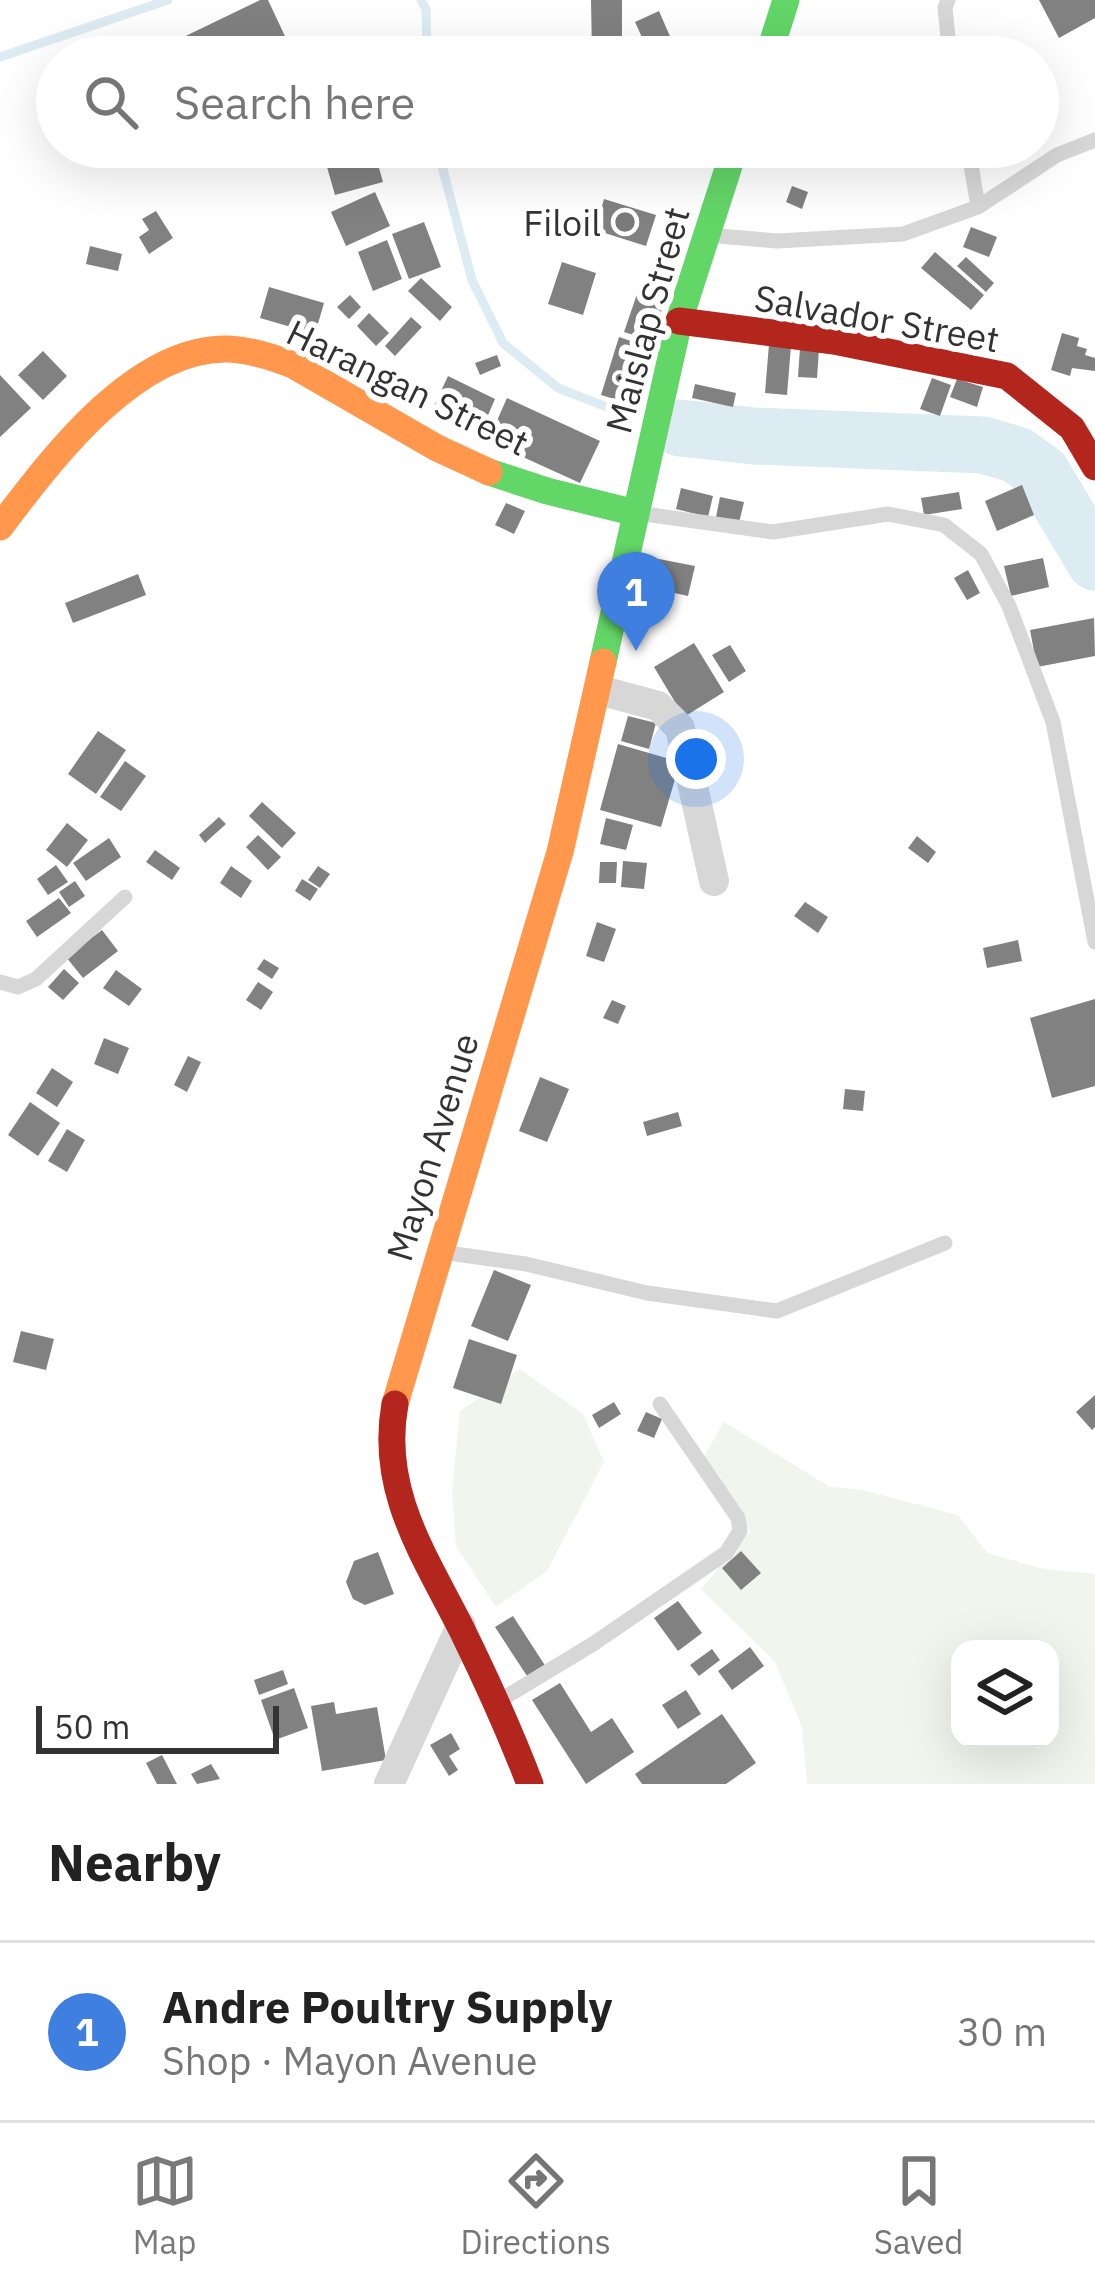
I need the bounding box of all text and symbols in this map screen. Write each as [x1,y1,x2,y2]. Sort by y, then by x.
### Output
search box [36,36,1059,168]
icon: search [78,69,144,135]
text: Search here [174,73,415,131]
place label: Filoil [523,199,601,246]
street label: Maislap Street [594,202,700,438]
marker: Filoil [612,209,638,235]
street label: Salvador Street [751,273,1003,363]
street label: Harangan Street [279,308,537,466]
pin: 1 [597,552,675,651]
your location [666,729,726,789]
street label: Mayon Avenue [375,1028,489,1266]
map controls [951,1640,1059,1748]
button: layers [951,1640,1059,1748]
scale bar [36,1700,279,1753]
text: 50 m [54,1705,130,1748]
text: Nearby [48,1829,221,1895]
text: Andre Poultry Supply [162,1977,613,2035]
text: 1 [75,2006,99,2057]
text: 30 m [957,2006,1047,2057]
text: Shop · Mayon Avenue [162,2035,537,2086]
tab: Map [132,2148,198,2263]
tab: Directions [461,2148,611,2263]
tab: Saved [874,2148,963,2263]

